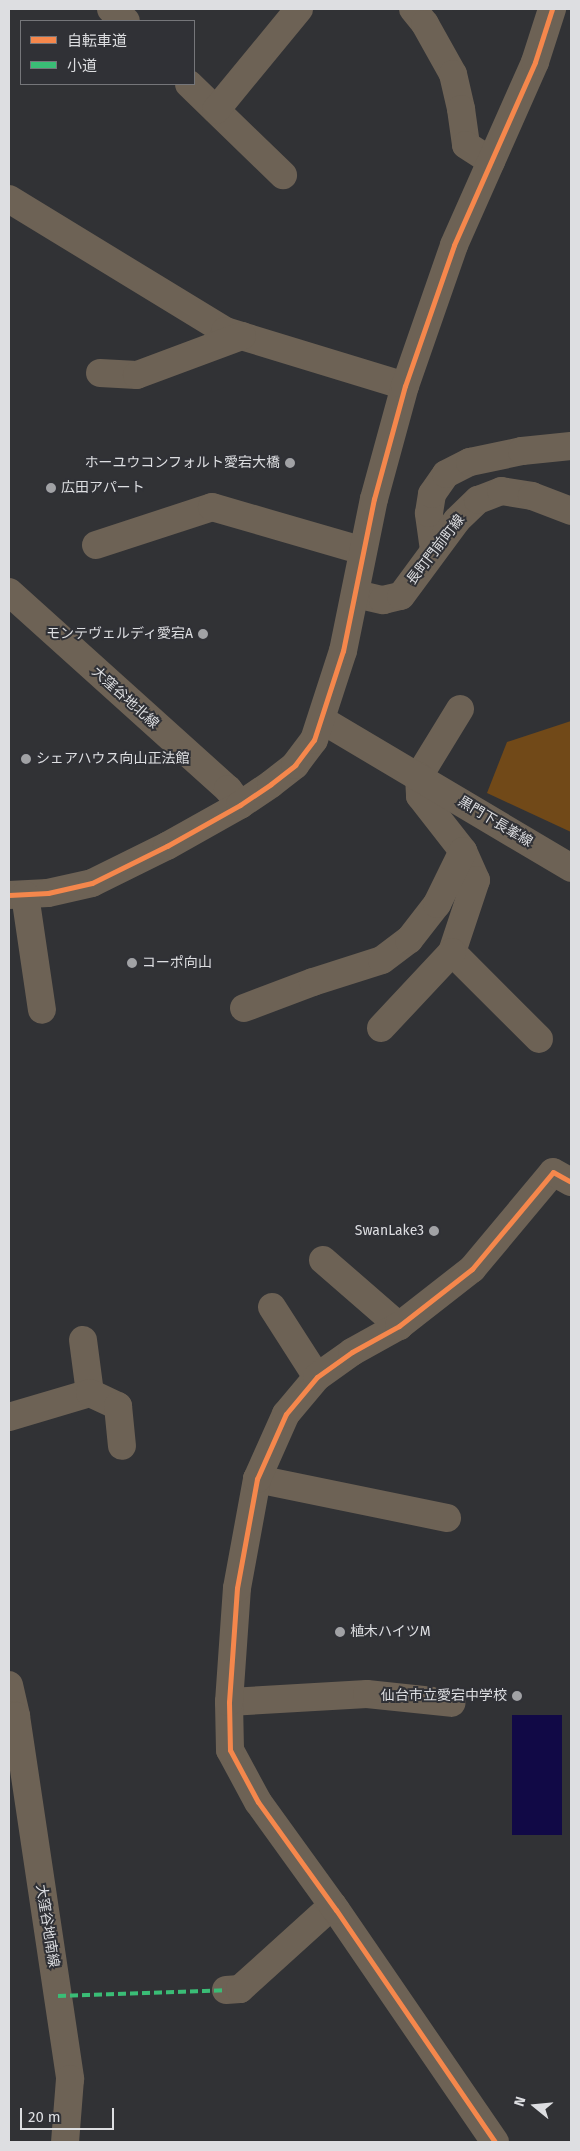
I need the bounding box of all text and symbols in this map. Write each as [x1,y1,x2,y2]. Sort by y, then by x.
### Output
legend [20,20,195,85]
text: 自転車道 [67,32,127,50]
text: 小道 [67,57,97,75]
place label: ホーユウコンフォルト愛宕大橋 [84,455,280,471]
marker: ホーユウコンフォルト愛宕大橋 [284,457,296,469]
place label: 広田アパート [61,480,145,496]
marker: 広田アパート [45,482,57,494]
street label: 長町門前町線 [404,512,468,588]
place label: モンテヴェルディ愛宕A [45,626,193,642]
marker: モンテヴェルディ愛宕A [197,628,209,640]
street label: 大窪谷地北線 [88,664,162,732]
place label: シェアハウス向山正法館 [36,751,190,767]
marker: シェアハウス向山正法館 [20,753,32,765]
street label: 黒門下長峯線 [455,793,535,851]
place label: コーポ向山 [142,955,212,971]
marker: コーポ向山 [126,957,138,969]
place label: SwanLake3 [355,1223,424,1239]
marker: SwanLake3 [428,1225,440,1237]
place label: 植木ハイツM [350,1624,431,1640]
marker: 植木ハイツM [334,1626,346,1638]
place label: 仙台市立愛宕中学校 [381,1688,507,1704]
marker: 仙台市立愛宕中学校 [511,1690,523,1702]
street label: 大窪谷地南線 [32,1883,62,1969]
north arrow [510,2081,560,2131]
text: N [511,2095,530,2108]
scale bar [22,2098,116,2130]
text: 20 m [28,2108,61,2126]

